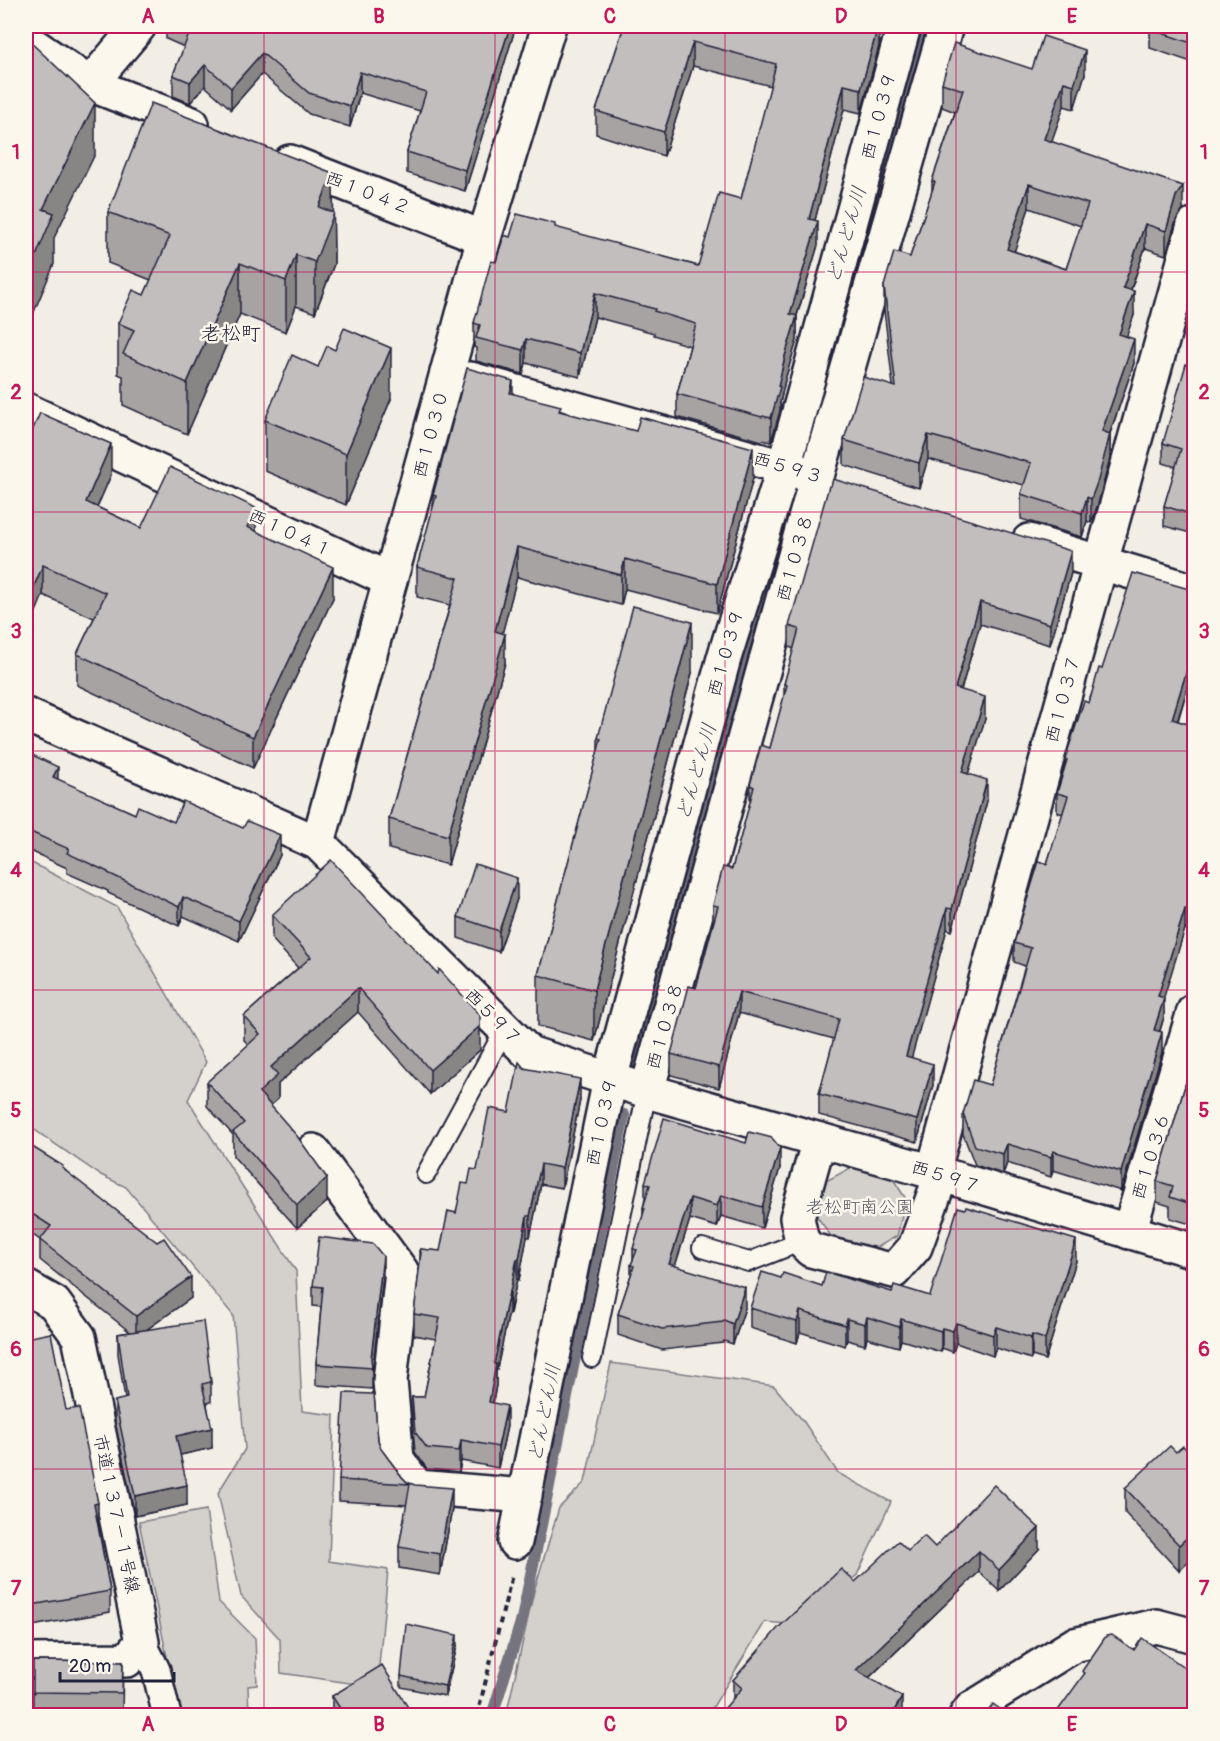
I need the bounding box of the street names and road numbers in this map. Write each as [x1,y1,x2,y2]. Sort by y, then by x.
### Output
street label: 西１０３９ [856,70,902,162]
street label: 西１０４２ [322,166,414,220]
street label: 西１０３０ [408,388,454,480]
street label: 西５９３ [750,447,826,489]
street label: 西１０４１ [244,504,336,562]
street label: 西１０３８ [772,512,818,604]
street label: 西１０３９ [703,607,749,699]
street label: 西１０３７ [1040,653,1086,745]
street label: 西１０３８ [642,980,688,1072]
street label: 西５９７ [459,983,527,1051]
street label: 西１０３９ [581,1076,623,1168]
street label: 西１０３６ [1127,1110,1175,1202]
street label: 西５９７ [908,1155,984,1199]
street label: 市道１３７－１号線 [88,1432,144,1596]

